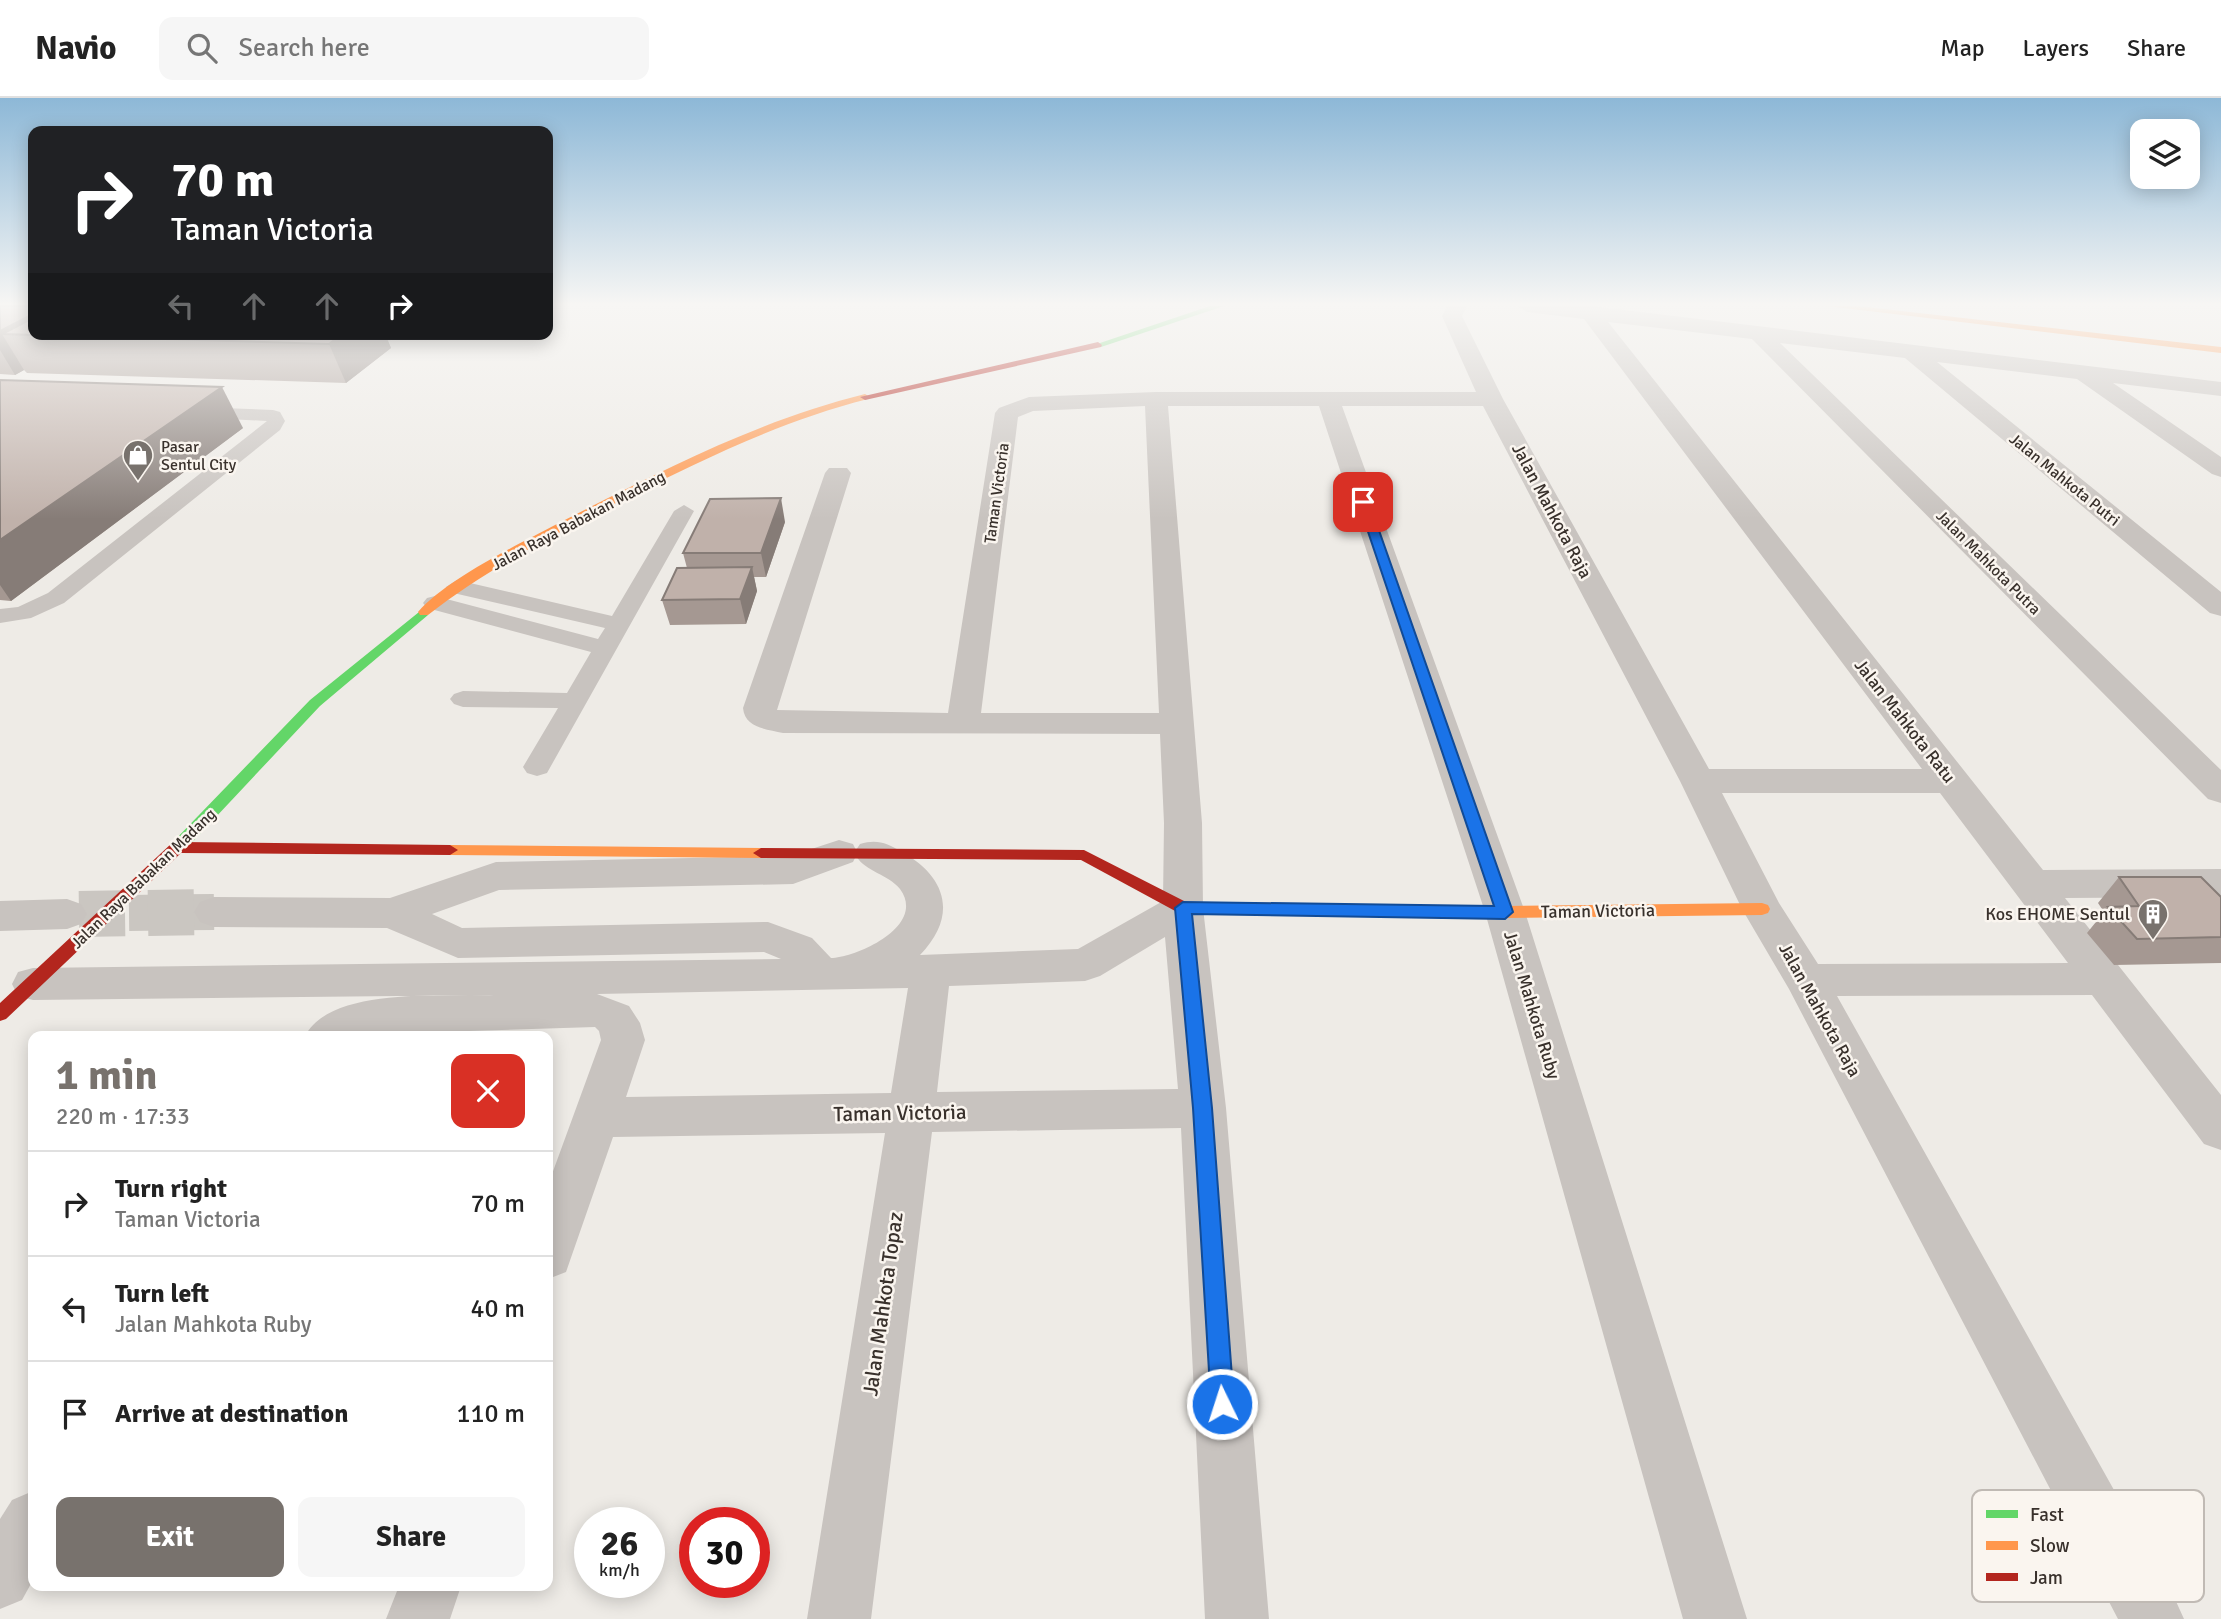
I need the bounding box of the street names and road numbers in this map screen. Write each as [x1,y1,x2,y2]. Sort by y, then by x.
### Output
street label: Jalan Mahkota Putri [2005,429,2124,531]
street label: Jalan Mahkota Raja [1507,440,1597,582]
street label: Taman Victoria [980,442,1014,545]
street label: Jalan Raya Babakan Madang [488,467,669,575]
street label: Jalan Mahkota Putra [1932,506,2045,619]
street label: Jalan Mahkota Ratu [1850,655,1960,787]
street label: Jalan Raya Babakan Madang [67,804,220,953]
street label: Taman Victoria [1541,899,1655,923]
street label: Jalan Mahkota Ruby [1499,928,1565,1082]
street label: Jalan Mahkota Raja [1774,939,1866,1081]
street label: Taman Victoria [833,1099,967,1127]
street label: Jalan Mahkota Topaz [857,1210,909,1398]

